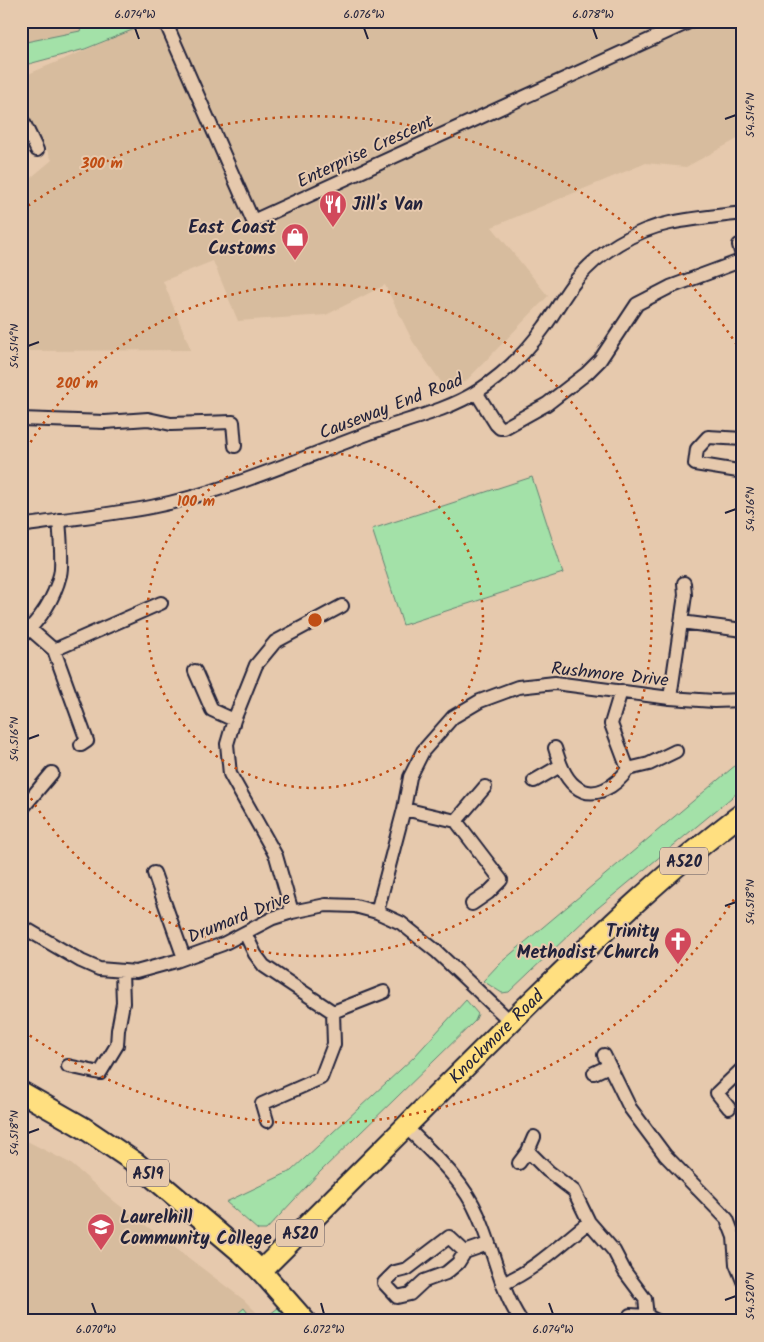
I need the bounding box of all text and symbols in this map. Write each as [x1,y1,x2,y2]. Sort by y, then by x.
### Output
text: 6.074°W [114,5,156,24]
text: 6.076°W [343,5,385,24]
text: 6.078°W [572,5,614,24]
text: 54.514°N [741,93,760,137]
street label: Enterprise Crescent [292,107,440,197]
text: 300 m [80,152,123,176]
restaurant icon: Jill's Van [318,189,348,228]
place label: Jill's Van [352,191,423,220]
place label: East Coast Customs [188,214,277,264]
shop icon: East Coast Customs [280,222,310,261]
text: 54.514°N [5,324,24,368]
street label: Causeway End Road [315,366,469,448]
text: 200 m [56,372,98,396]
text: 54.516°N [741,487,760,531]
text: 100 m [177,490,215,514]
centre of rings [306,611,324,629]
street label: Rushmore Drive [550,655,670,696]
text: 54.516°N [5,717,24,761]
road number: A520 [660,848,708,874]
text: 54.518°N [741,879,760,925]
street label: Drumard Drive [184,885,295,952]
place label: Trinity Methodist Church [517,918,660,968]
church icon: Trinity Methodist Church [663,926,693,965]
street label: Knockmore Road [442,983,552,1092]
text: 54.518°N [5,1110,24,1156]
road number: A519 [127,1160,169,1186]
place label: Laurelhill Community College [120,1204,272,1254]
school or university icon: Laurelhill Community College [86,1212,116,1251]
road number: A520 [276,1220,324,1246]
text: 54.520°N [741,1272,760,1320]
text: 6.070°W [76,1320,116,1339]
text: 6.072°W [303,1320,345,1339]
text: 6.074°W [532,1320,574,1339]

